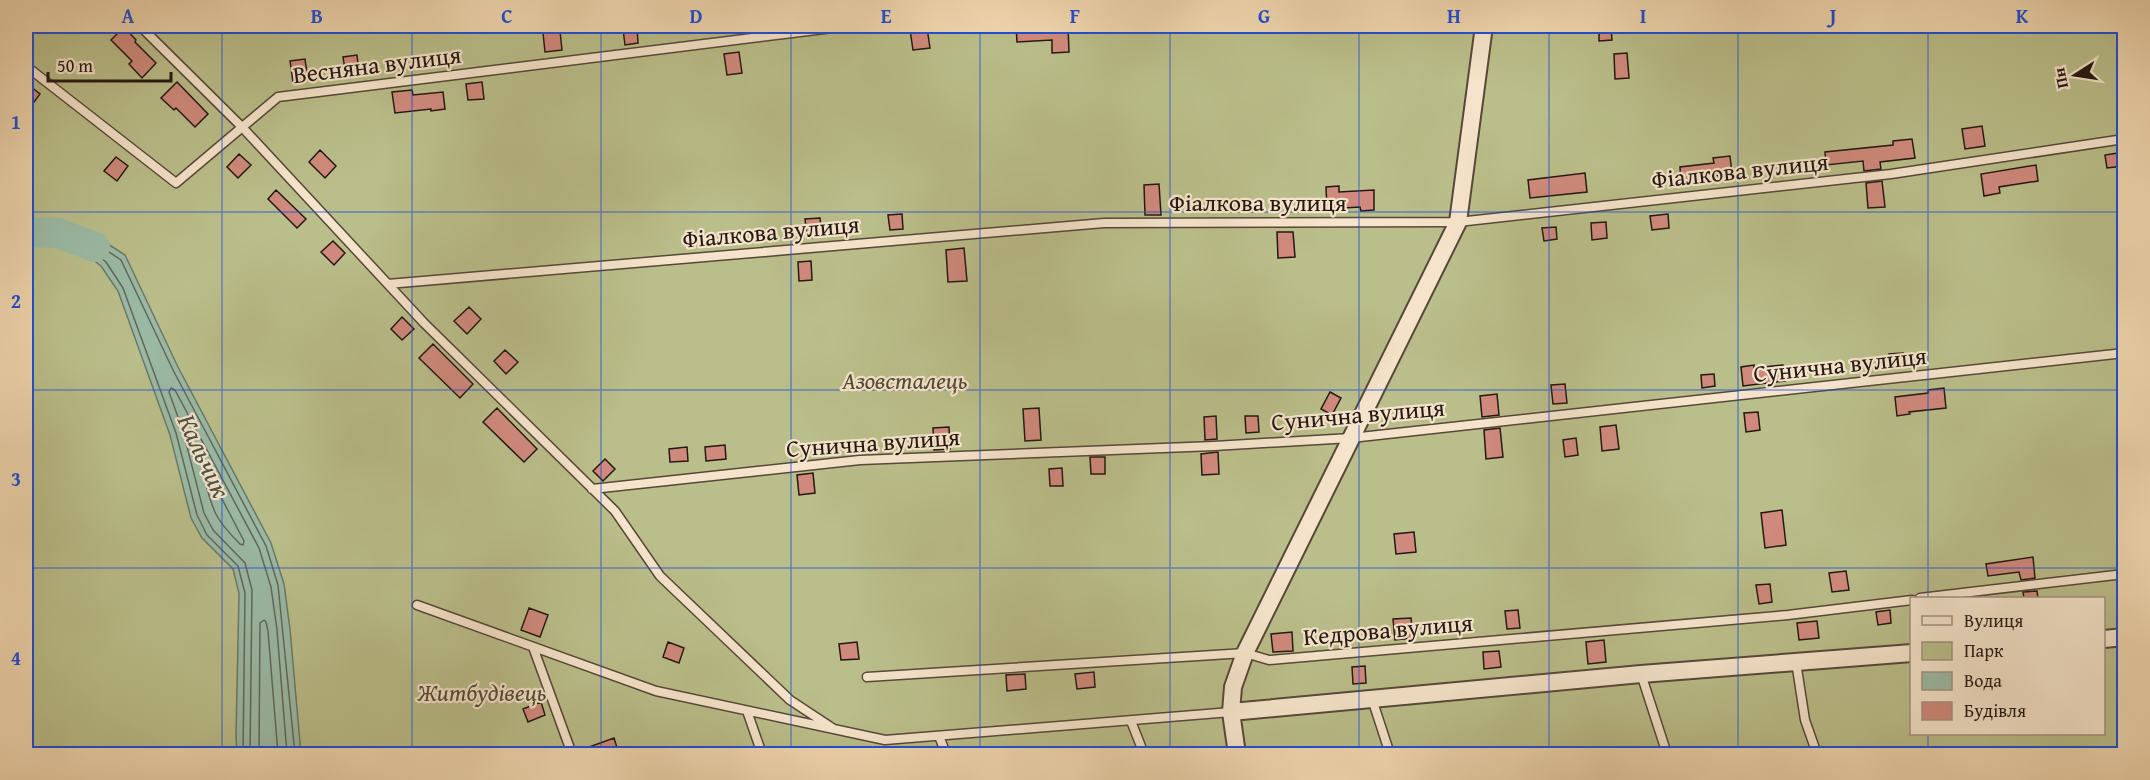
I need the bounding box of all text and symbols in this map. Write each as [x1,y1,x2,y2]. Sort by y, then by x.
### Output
text: A [122,1,135,30]
text: B [311,1,323,30]
text: C [501,1,513,30]
text: D [689,1,703,30]
text: E [881,1,892,30]
text: F [1070,1,1080,30]
text: G [1258,1,1270,30]
text: H [1447,1,1461,30]
text: I [1640,1,1646,30]
text: J [1827,1,1837,30]
text: K [2016,1,2029,30]
street label: Весняна вулиця [291,37,463,92]
scale bar [48,45,171,83]
north arrow [2045,45,2105,105]
text: 50 m [57,52,93,79]
text: Пн [2046,65,2074,91]
text: 1 [11,107,21,136]
street label: Фіалкова вулиця [1650,144,1830,197]
street label: Фіалкова вулиця [1169,185,1347,220]
street label: Фіалкова вулиця [681,206,861,257]
text: 2 [11,286,21,315]
street label: Сунична вулиця [1752,338,1928,391]
park label: Азовсталець [841,363,968,398]
street label: Сунична вулиця [1270,389,1446,440]
water label: Кальчик [168,407,241,505]
street label: Сунична вулиця [785,419,961,466]
text: 3 [11,464,21,493]
legend [1910,597,2105,735]
street label: Кедрова вулиця [1302,605,1474,654]
text: Вулиця [1964,607,2023,634]
text: Парк [1964,637,2004,664]
text: 4 [11,643,21,672]
text: Вода [1964,667,2002,694]
park label: Житбудівець [417,675,547,710]
text: Будівля [1964,697,2026,724]

